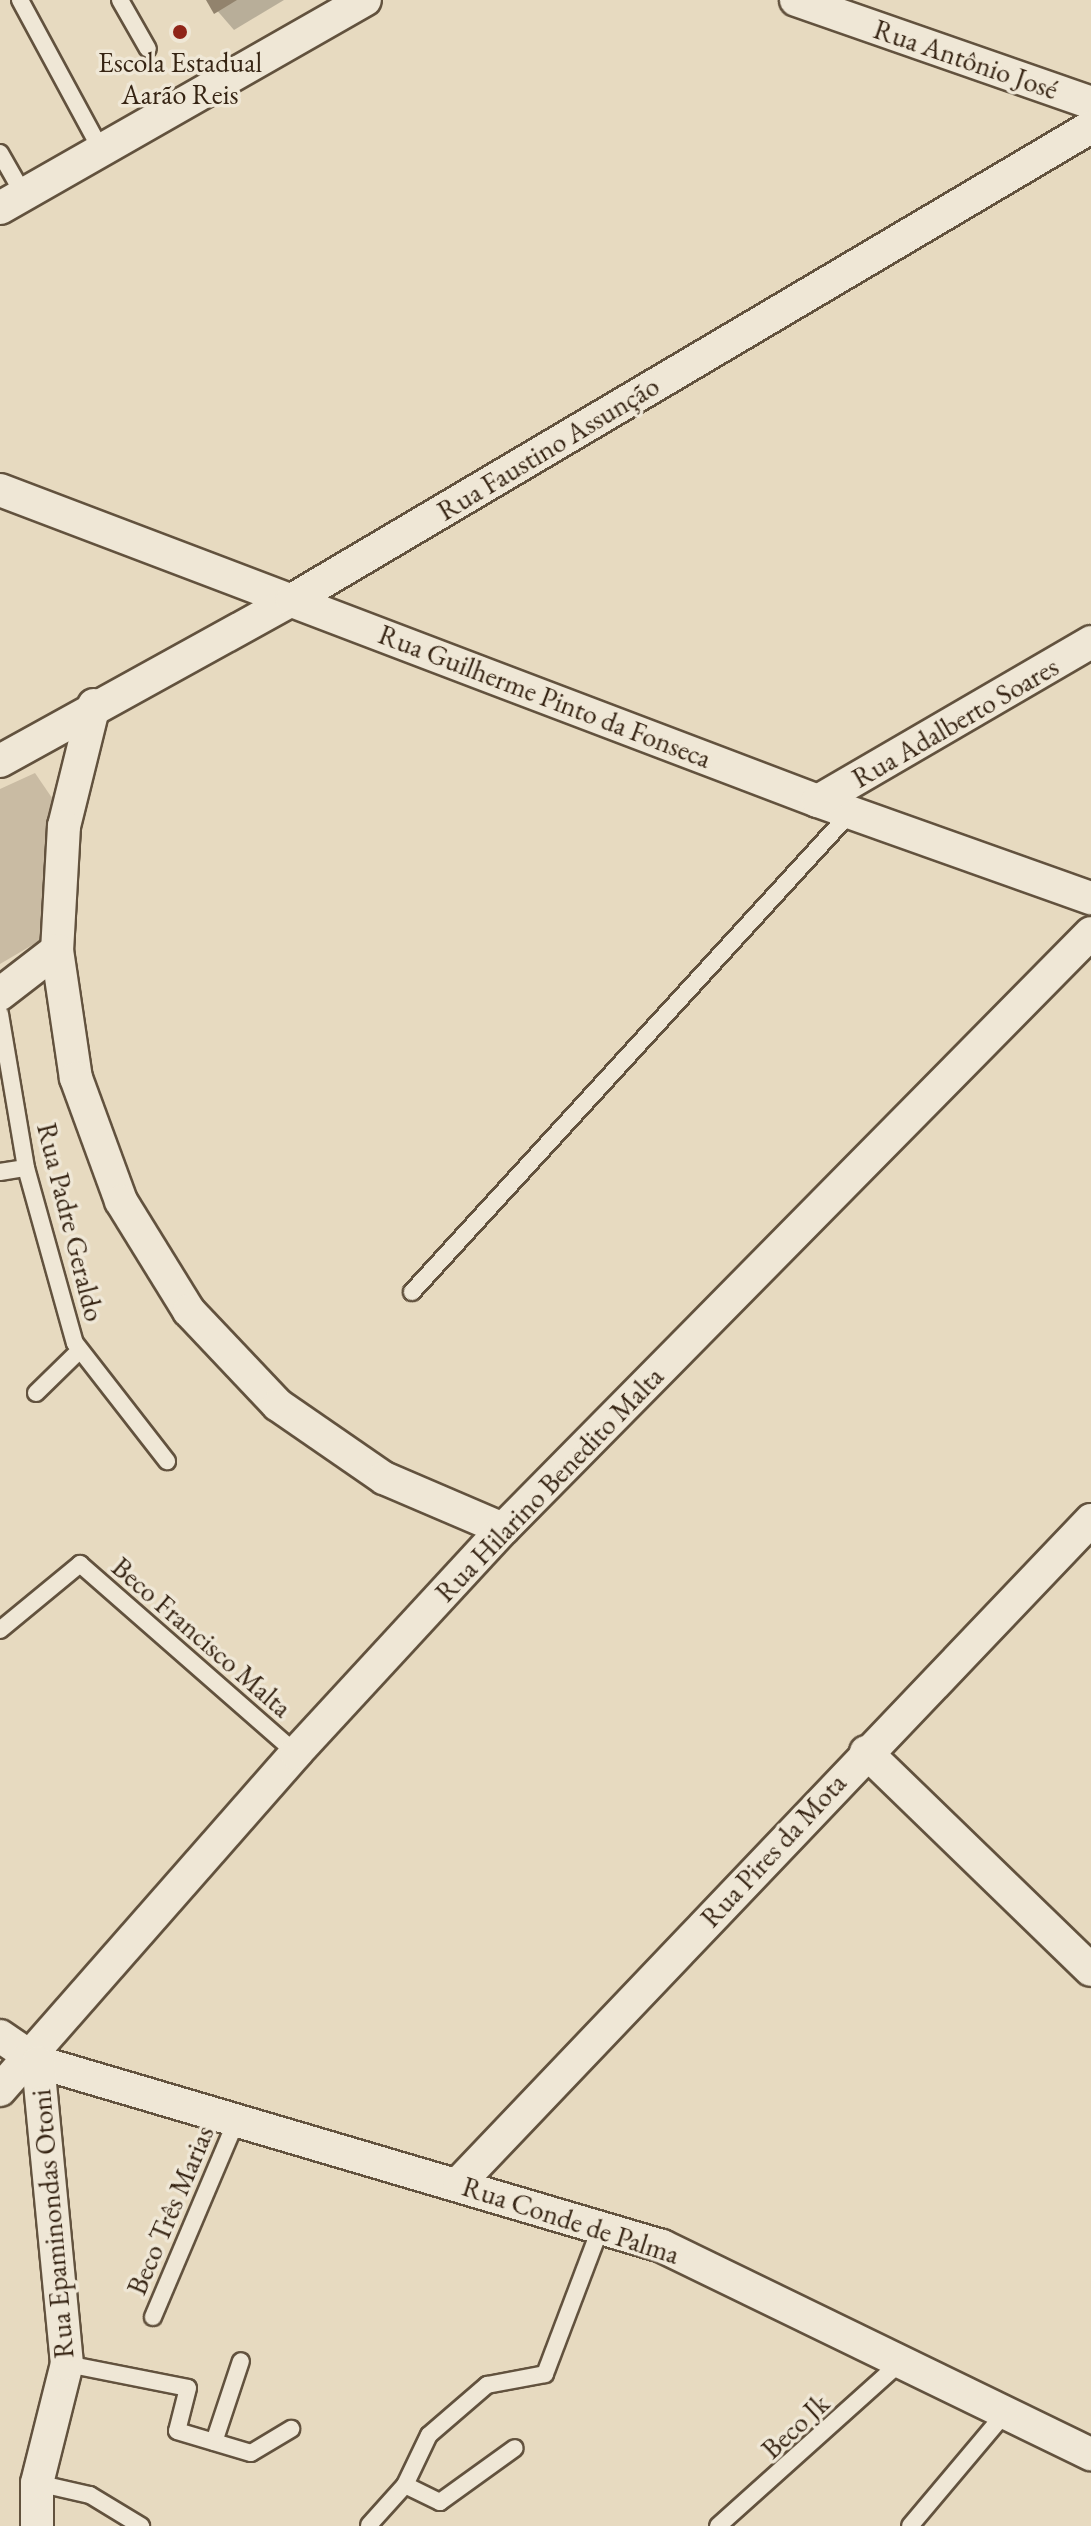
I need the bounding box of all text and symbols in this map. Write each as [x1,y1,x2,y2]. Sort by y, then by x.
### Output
street label: Rua Antônio José [869,12,1063,106]
marker: Escola Estadual Aarão Reis [171,23,189,41]
place label: Escola Estadual Aarão Reis [98,45,262,111]
street label: Rua Faustino Assunção [431,368,665,528]
street label: Rua Guilherme Pinto da Fonseca [374,617,716,775]
street label: Rua Adalberto Soares [846,649,1064,795]
street label: Rua Padre Geraldo [30,1119,112,1325]
street label: Rua Hilarino Benedito Malta [428,1359,670,1609]
street label: Beco Francisco Malta [105,1550,299,1724]
street label: Rua Pires da Mota [693,1766,853,1934]
street label: Rua Epaminondas Otoni [23,2088,81,2360]
street label: Beco Três Marias [119,2120,221,2300]
street label: Rua Conde de Palma [458,2169,684,2271]
street label: Beco Jk [754,2386,836,2466]

